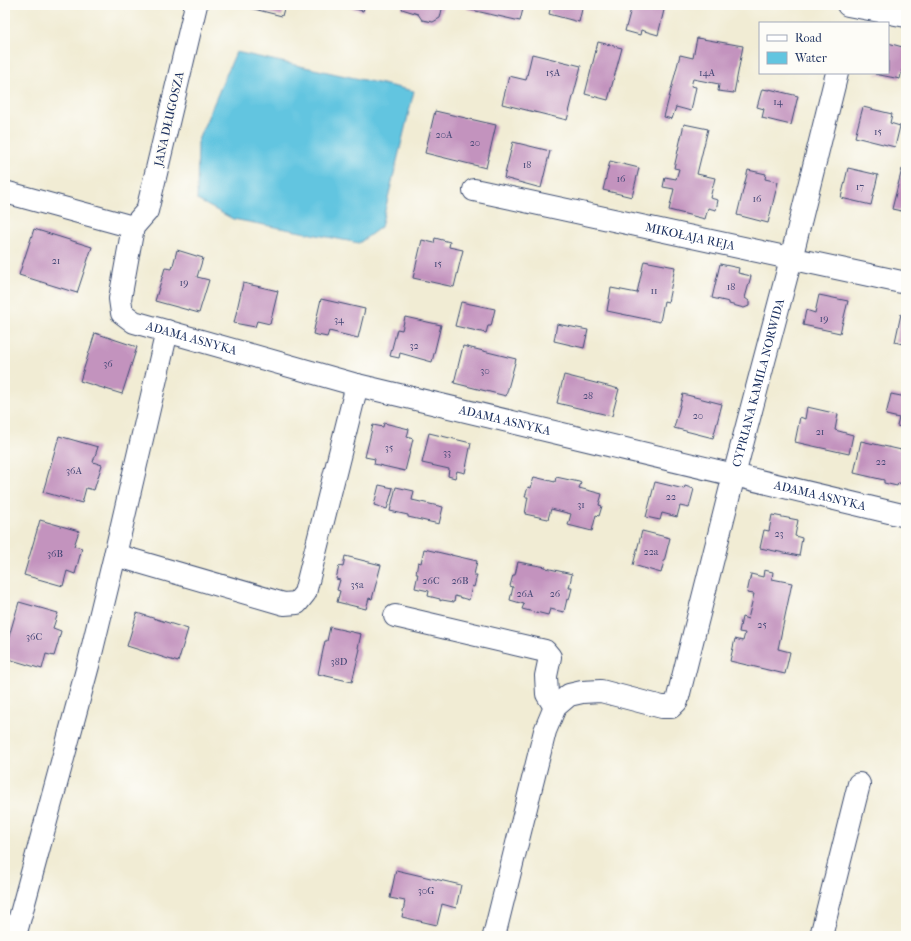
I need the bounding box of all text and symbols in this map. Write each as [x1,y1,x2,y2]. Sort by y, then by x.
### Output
legend [759,22,889,74]
text: Road [795,31,822,45]
text: Water [794,51,828,65]
house number: 15A [546,67,561,79]
house number: 14A [699,67,715,79]
street label: JANA DŁUGOSZA [151,70,187,169]
house number: 14 [773,96,784,108]
house number: 15 [874,126,882,138]
house number: 20A [435,129,453,141]
house number: 20 [470,137,480,149]
house number: 18 [523,159,531,171]
house number: 16 [617,173,626,185]
house number: 17 [856,181,864,193]
house number: 16 [753,193,762,205]
street label: MIKOŁAJA REJA [644,220,736,253]
house number: 21 [52,255,60,267]
house number: 15 [434,258,442,270]
house number: 19 [180,277,188,289]
house number: 18 [727,281,735,293]
house number: 11 [650,285,658,297]
street label: CYPRIANA KAMILA NORWIDA [729,297,787,469]
house number: 19 [820,313,828,325]
house number: 34 [334,314,345,326]
street label: ADAMA ASNYKA [143,318,239,358]
house number: 32 [409,340,419,352]
house number: 36 [103,358,113,370]
house number: 30 [480,365,490,377]
house number: 28 [583,390,593,402]
street label: ADAMA ASNYKA [457,402,552,438]
house number: 20 [693,410,703,422]
house number: 21 [816,426,824,438]
house number: 35 [385,442,393,454]
house number: 33 [443,447,451,459]
house number: 22 [876,456,886,468]
house number: 36A [66,465,83,477]
street label: ADAMA ASNYKA [772,478,867,513]
house number: 22 [666,491,676,503]
house number: 31 [577,499,585,511]
house number: 23 [774,528,784,540]
house number: 22a [644,546,659,558]
house number: 36B [47,548,63,560]
house number: 26C [422,575,440,587]
house number: 26B [451,575,469,587]
house number: 35a [350,579,364,591]
house number: 26A [516,588,534,600]
house number: 26 [550,588,561,600]
house number: 25 [757,619,767,631]
house number: 36C [26,631,42,643]
house number: 38D [331,656,348,668]
house number: 30G [418,885,434,897]

